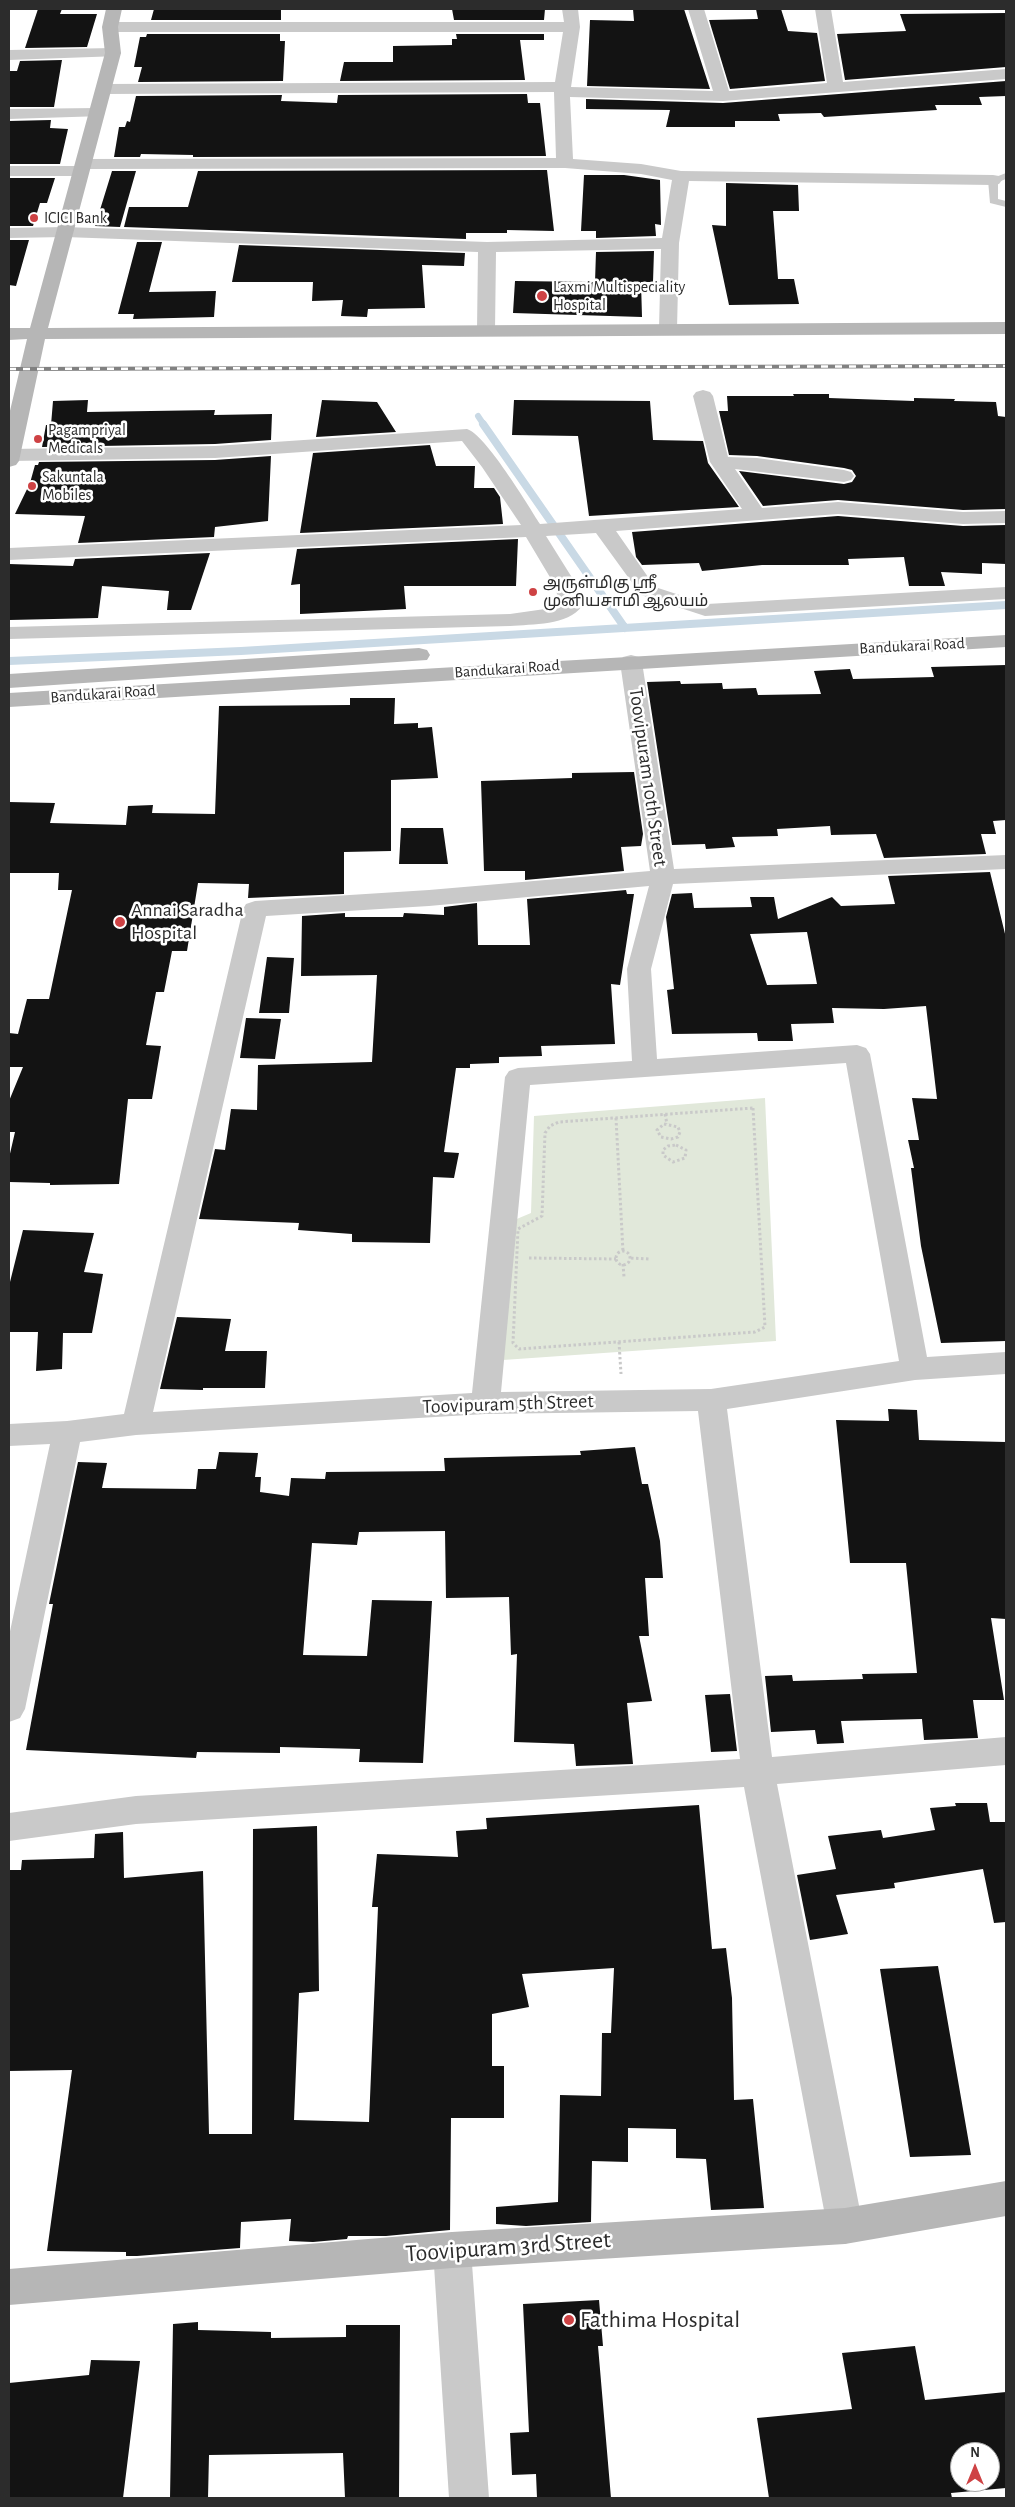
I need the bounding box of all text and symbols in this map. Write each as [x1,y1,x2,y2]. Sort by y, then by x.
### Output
place label: ICICI Bank [44,208,107,228]
marker: ICICI Bank [28,212,40,224]
place label: Laxmi Multispeciality Hospital [553,277,685,315]
marker: Laxmi Multispeciality Hospital [535,289,549,303]
place label: Pagampriyal Medicals [48,420,126,458]
marker: Pagampriyal Medicals [32,433,44,445]
place label: Sakuntala Mobiles [42,467,104,505]
marker: Sakuntala Mobiles [26,480,38,492]
place label: அருள்மிகு ஶ்ரீ முனியசாமி ஆலயம் [543,573,708,611]
marker: அருள்மிகு ஶ்ரீ முனியசாமி ஆலயம் [527,586,539,598]
street label: Bandukarai Road [859,634,965,658]
street label: Bandukarai Road [454,656,560,682]
street label: Bandukarai Road [50,681,156,707]
street label: Toovipuram 10th Street [624,686,672,868]
place label: Annai Saradha Hospital [131,898,244,945]
marker: Annai Saradha Hospital [113,915,127,929]
street label: Toovipuram 5th Street [422,1389,594,1419]
street label: Toovipuram 3rd Street [404,2225,612,2269]
place label: Fathima Hospital [580,2306,740,2334]
marker: Fathima Hospital [562,2313,576,2327]
north arrow [950,2442,1000,2492]
text: N [970,2446,980,2460]

